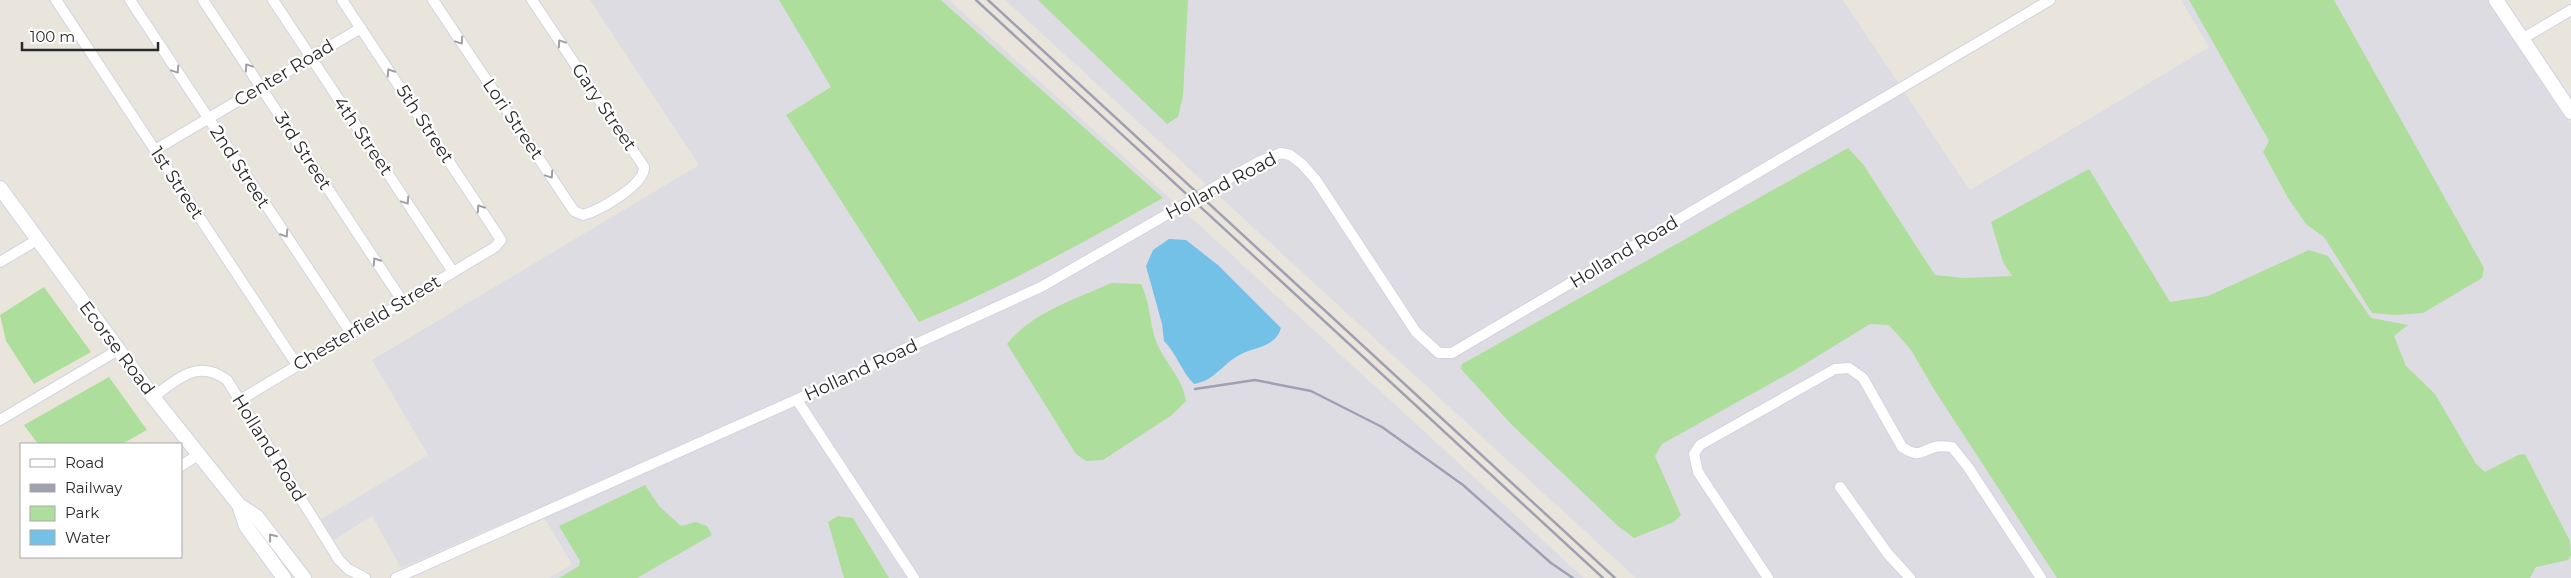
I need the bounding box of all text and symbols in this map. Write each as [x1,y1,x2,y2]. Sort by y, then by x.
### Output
scale bar [22,20,159,52]
text: 100 m [30,27,75,46]
street label: Center Road [230,35,338,111]
one-way arrow [454,35,463,44]
one-way arrow [558,40,568,49]
street label: Gary Street [567,59,641,155]
one-way arrow [170,64,179,73]
one-way arrow [245,64,254,73]
one-way arrow [387,69,396,78]
street label: Lori Street [478,74,548,164]
street label: 5th Street [392,81,458,167]
street label: 4th Street [329,92,397,180]
street label: 3rd Street [270,108,336,194]
street label: 2nd Street [205,122,275,212]
street label: 1st Street [146,143,208,223]
street label: Holland Road [1162,148,1280,224]
one-way arrow [544,170,554,179]
one-way arrow [400,196,409,205]
one-way arrow [477,204,486,214]
street label: Holland Road [1566,211,1682,293]
one-way arrow [279,229,289,238]
one-way arrow [373,258,382,267]
street label: Chesterfield Street [289,270,445,376]
street label: Ecorse Road [75,297,159,399]
street label: Holland Road [801,334,921,406]
street label: Holland Road [227,390,311,506]
legend [20,443,182,558]
text: Road [65,453,104,472]
text: Railway [65,478,123,497]
text: Park [65,503,99,522]
text: Water [65,528,111,547]
one-way arrow [270,534,278,543]

